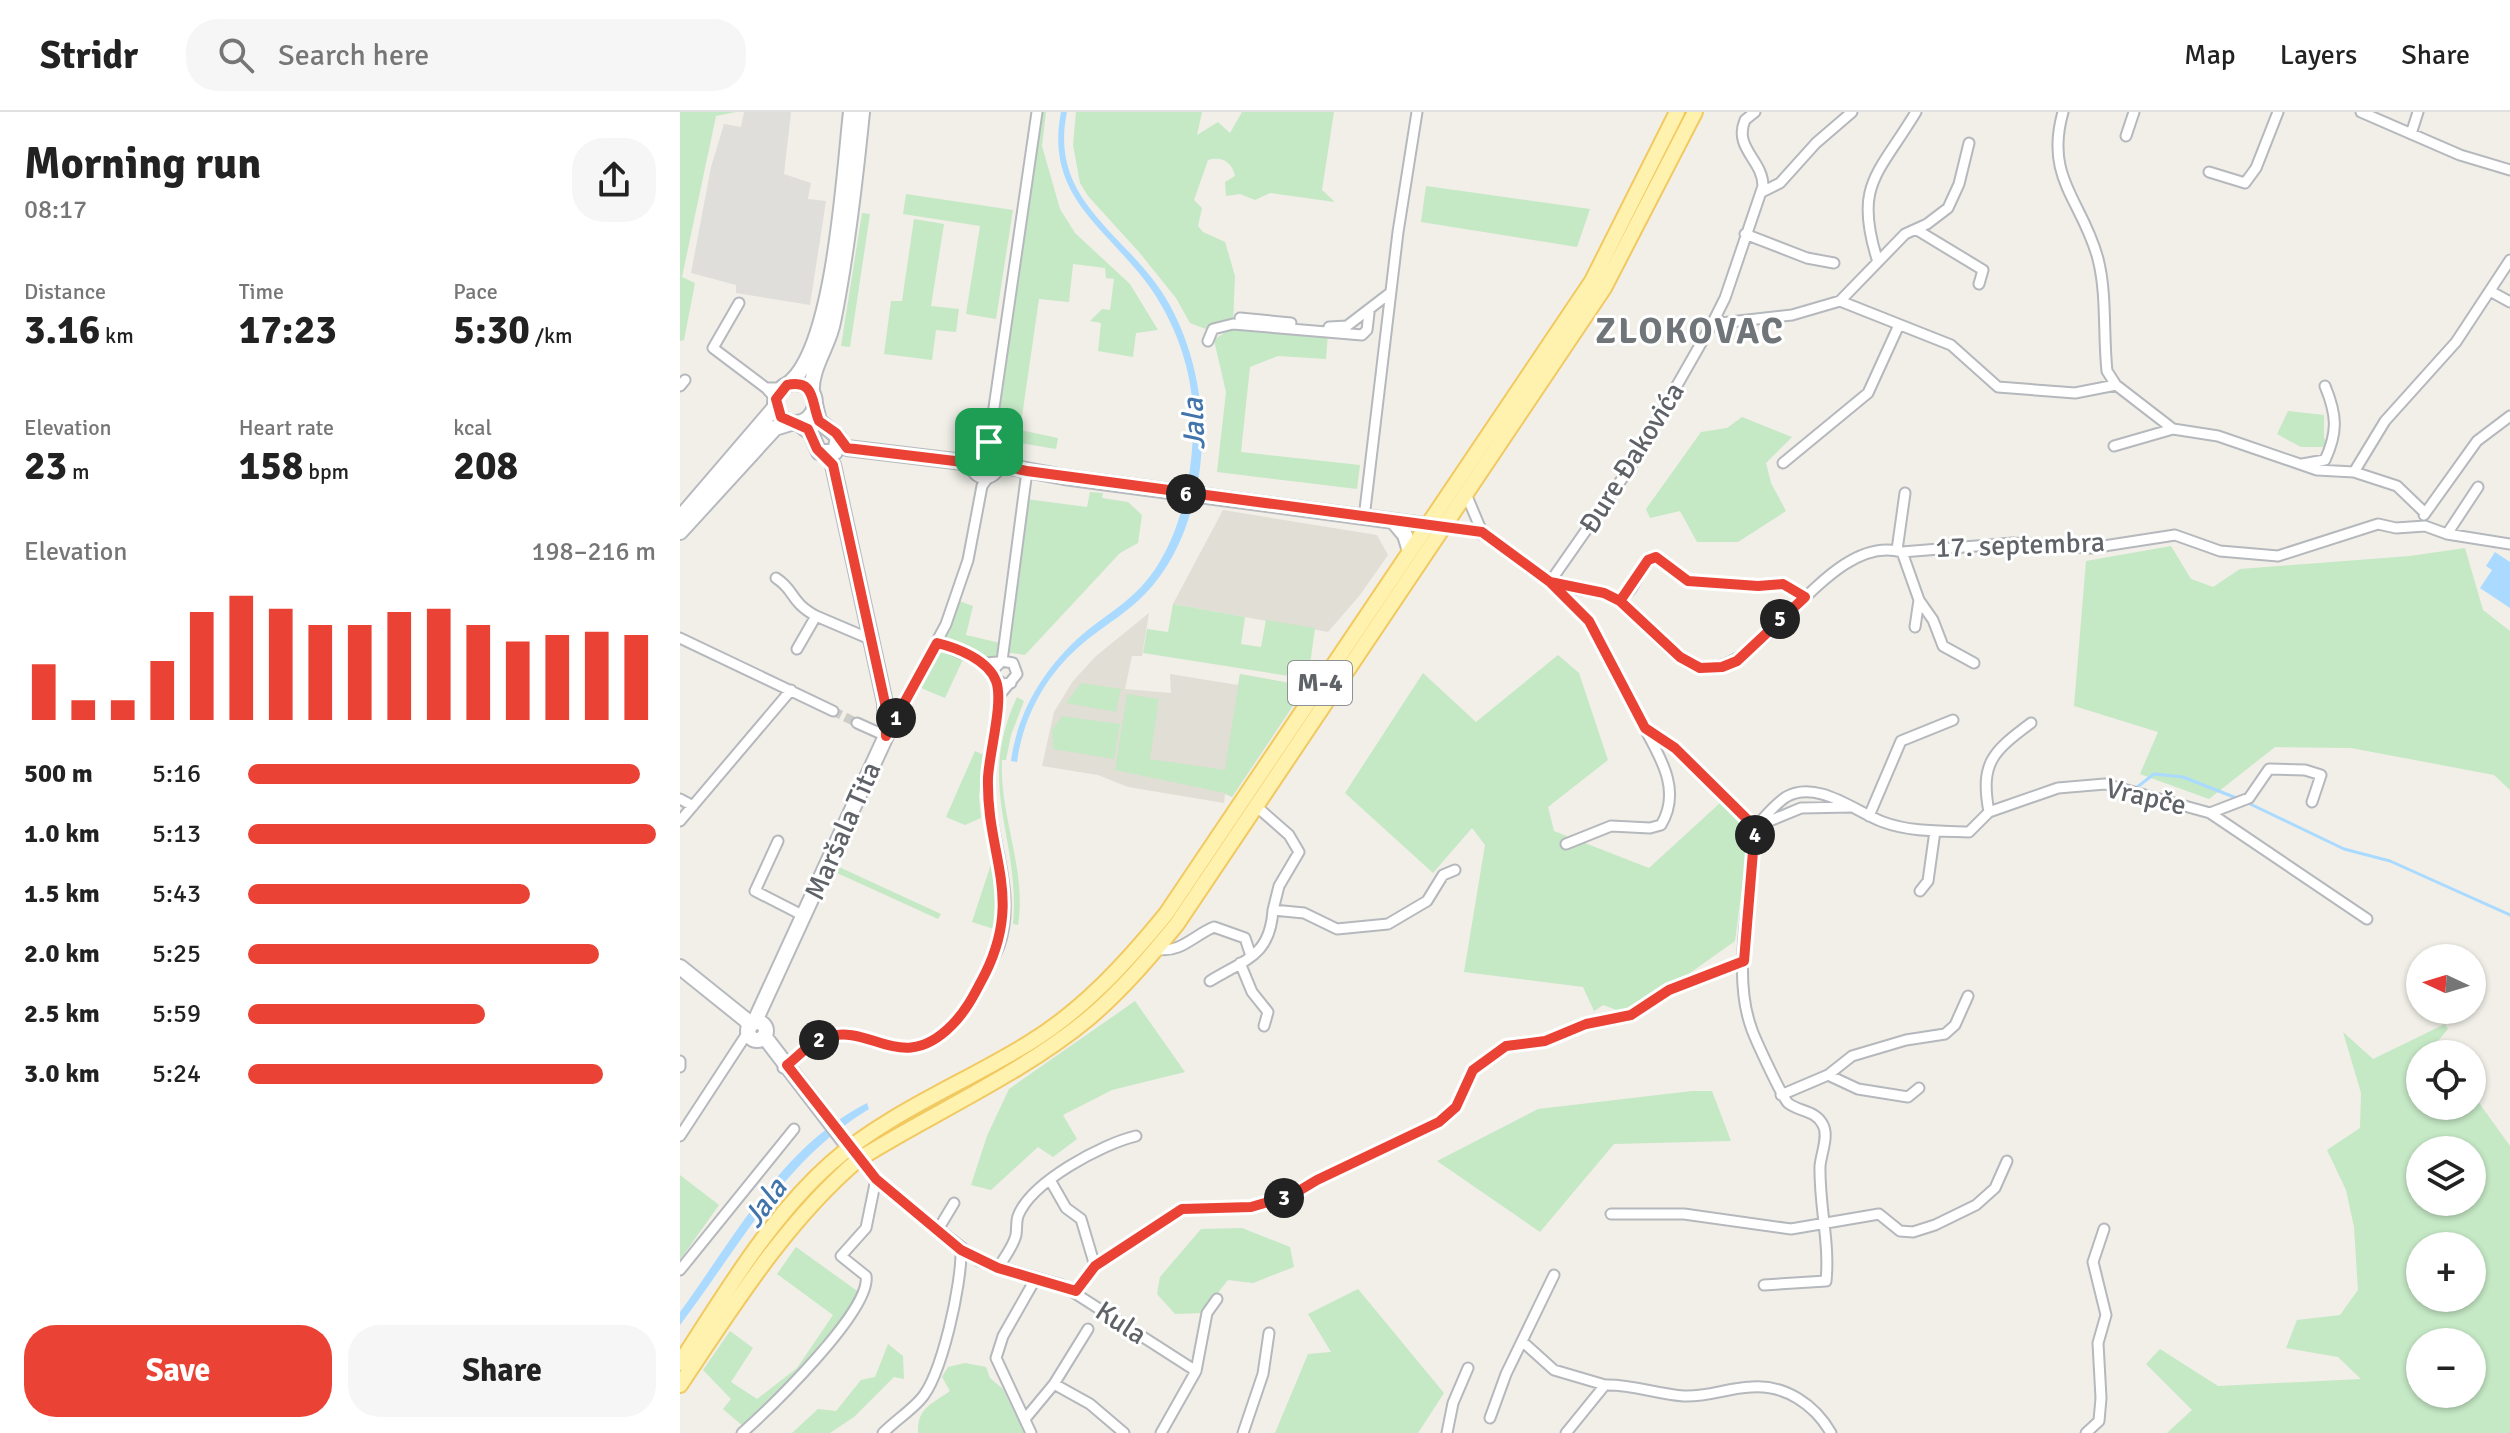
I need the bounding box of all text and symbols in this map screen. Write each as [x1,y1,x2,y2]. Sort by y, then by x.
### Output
search box [186,19,746,91]
text: Stridr [40,32,138,79]
icon: search [214,33,258,77]
text: Search here [278,37,429,74]
text: Map [2184,38,2236,72]
text: Layers [2280,38,2357,72]
text: Share [2401,38,2470,72]
text: Morning run [24,137,261,191]
button: share [572,138,656,222]
text: 08:17 [24,194,87,226]
text: Distance [24,278,106,305]
text: Time [239,278,284,305]
text: Pace [453,278,498,305]
text: 3.16 [24,305,100,355]
text: 17:23 [239,305,337,355]
text: 5:30 [453,305,530,355]
district label: ZLOKOVAC [1595,309,1785,354]
text: km [100,322,134,349]
text: /km [530,322,573,349]
street label: Đure Đakovića [1572,376,1692,540]
water label: Jala [1175,397,1213,451]
pin [955,408,1023,476]
text: Elevation [24,414,112,441]
text: Heart rate [239,414,334,441]
text: kcal [453,414,492,441]
icon: arrive [967,420,1011,464]
text: 23 [24,441,67,491]
text: 158 [239,441,303,491]
text: 208 [453,441,518,491]
text: m [67,458,90,485]
text: bpm [303,458,349,485]
pin: 6 [1166,474,1206,514]
text: 6 [1180,480,1192,507]
street label: 17. septembra [1935,525,2105,565]
text: Elevation [24,536,128,568]
text: 198–216 m [532,536,656,568]
pin: 5 [1760,599,1800,639]
text: 5 [1774,605,1786,632]
road number: M-4 [1288,661,1352,705]
pin: 1 [876,698,916,738]
text: 1 [890,704,902,731]
street label: Maršala Tita [797,757,889,905]
text: 500 m [24,758,93,790]
text: 5:16 [152,758,201,790]
street label: Vrapče [2102,771,2190,823]
pin: 4 [1735,815,1775,855]
text: 1.0 km [24,818,100,850]
text: 5:13 [152,818,201,850]
text: 4 [1749,821,1761,848]
text: 1.5 km [24,878,100,910]
text: 5:43 [152,878,201,910]
text: 2.0 km [24,938,100,970]
text: 5:25 [152,938,201,970]
north arrow [2406,944,2486,1024]
map controls [2406,944,2486,1408]
text: 2.5 km [24,998,100,1030]
text: 5:59 [152,998,201,1030]
pin: 2 [799,1020,839,1060]
text: 2 [813,1026,825,1053]
button: locate [2406,1040,2486,1120]
text: 3.0 km [24,1058,100,1090]
text: 5:24 [152,1058,201,1090]
button: layers [2406,1136,2486,1216]
water label: Jala [735,1170,796,1235]
pin: 3 [1264,1178,1304,1218]
text: 3 [1278,1184,1290,1211]
button: + [2406,1232,2486,1312]
street label: Kula [1089,1294,1153,1352]
button: Save [24,1325,332,1417]
button: Share [348,1325,656,1417]
button: − [2406,1328,2486,1408]

